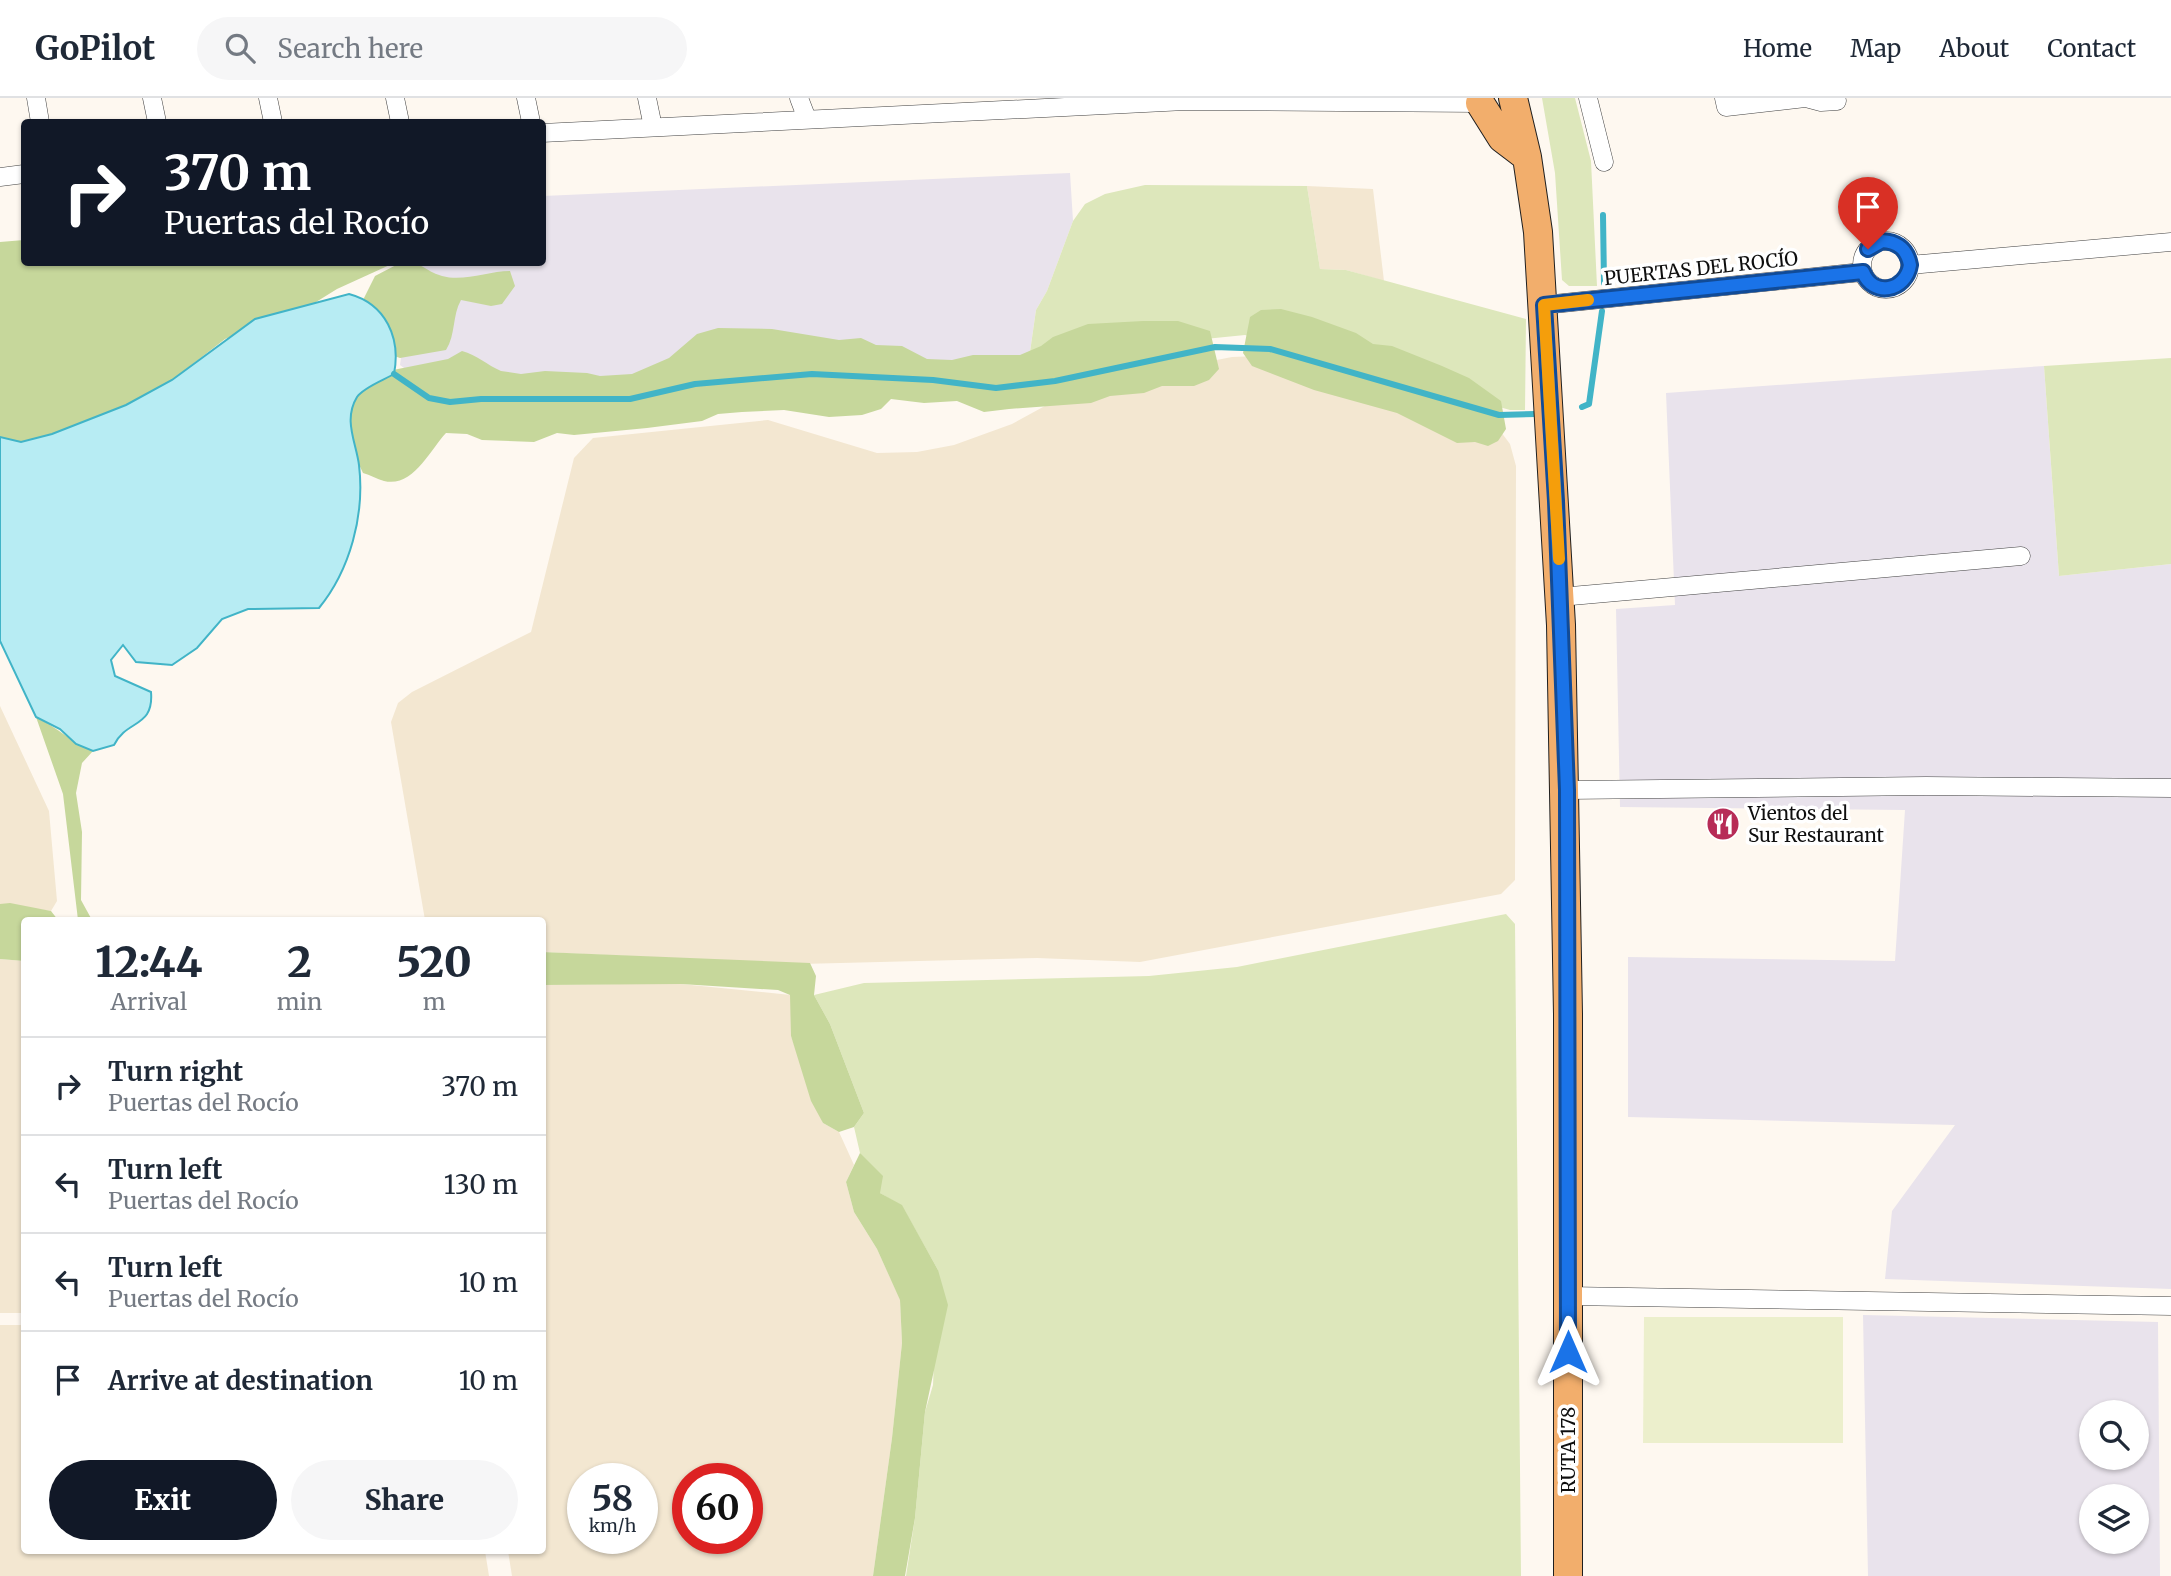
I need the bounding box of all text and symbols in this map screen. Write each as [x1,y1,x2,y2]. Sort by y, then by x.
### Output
search box [197,17,687,80]
text: GoPilot [35,28,155,69]
icon: search [221,29,259,67]
text: Search here [277,32,423,65]
text: Home [1743,33,1812,64]
text: Map [1850,33,1901,64]
text: About [1939,33,2009,64]
text: Contact [2047,33,2136,64]
text: 370 m [164,142,311,203]
icon: right [49,147,140,238]
pin [1838,177,1898,249]
icon: arrive [1849,188,1887,226]
text: Puertas del Rocío [164,203,429,243]
street label: PUERTAS DEL ROCÍO [1603,246,1799,290]
place label: Vientos del Sur Restaurant [1747,801,1884,847]
restaurant icon: Vientos del Sur Restaurant [1704,805,1742,843]
text: 12:44 [95,936,202,988]
text: 2 [287,936,312,988]
text: 520 [396,936,472,988]
text: Arrival [110,987,187,1016]
text: min [277,987,322,1016]
text: m [423,987,446,1016]
text: Turn right [108,1055,243,1088]
icon: right [49,1067,87,1105]
text: 370 m [441,1070,518,1103]
text: Puertas del Rocío [108,1088,299,1117]
text: Turn left [108,1153,222,1186]
icon: left [49,1165,87,1203]
text: 130 m [444,1168,518,1201]
text: Puertas del Rocío [108,1186,299,1215]
text: Turn left [108,1251,222,1284]
icon: left [49,1263,87,1301]
text: 10 m [459,1266,518,1299]
text: Puertas del Rocío [108,1284,299,1313]
position arrow [1531,1315,1605,1389]
icon: arrive [49,1361,87,1399]
text: Arrive at destination [108,1364,373,1397]
text: 10 m [459,1364,518,1397]
map controls [2079,1400,2149,1554]
button: search [2079,1400,2149,1470]
street label: RUTA 178 [1556,1407,1580,1493]
button: Exit [49,1460,277,1540]
button: Share [291,1460,518,1540]
speed limit sign: 60 [672,1463,763,1554]
text: 58 [592,1477,633,1521]
button: layers [2079,1484,2149,1554]
text: km/h [589,1514,636,1537]

